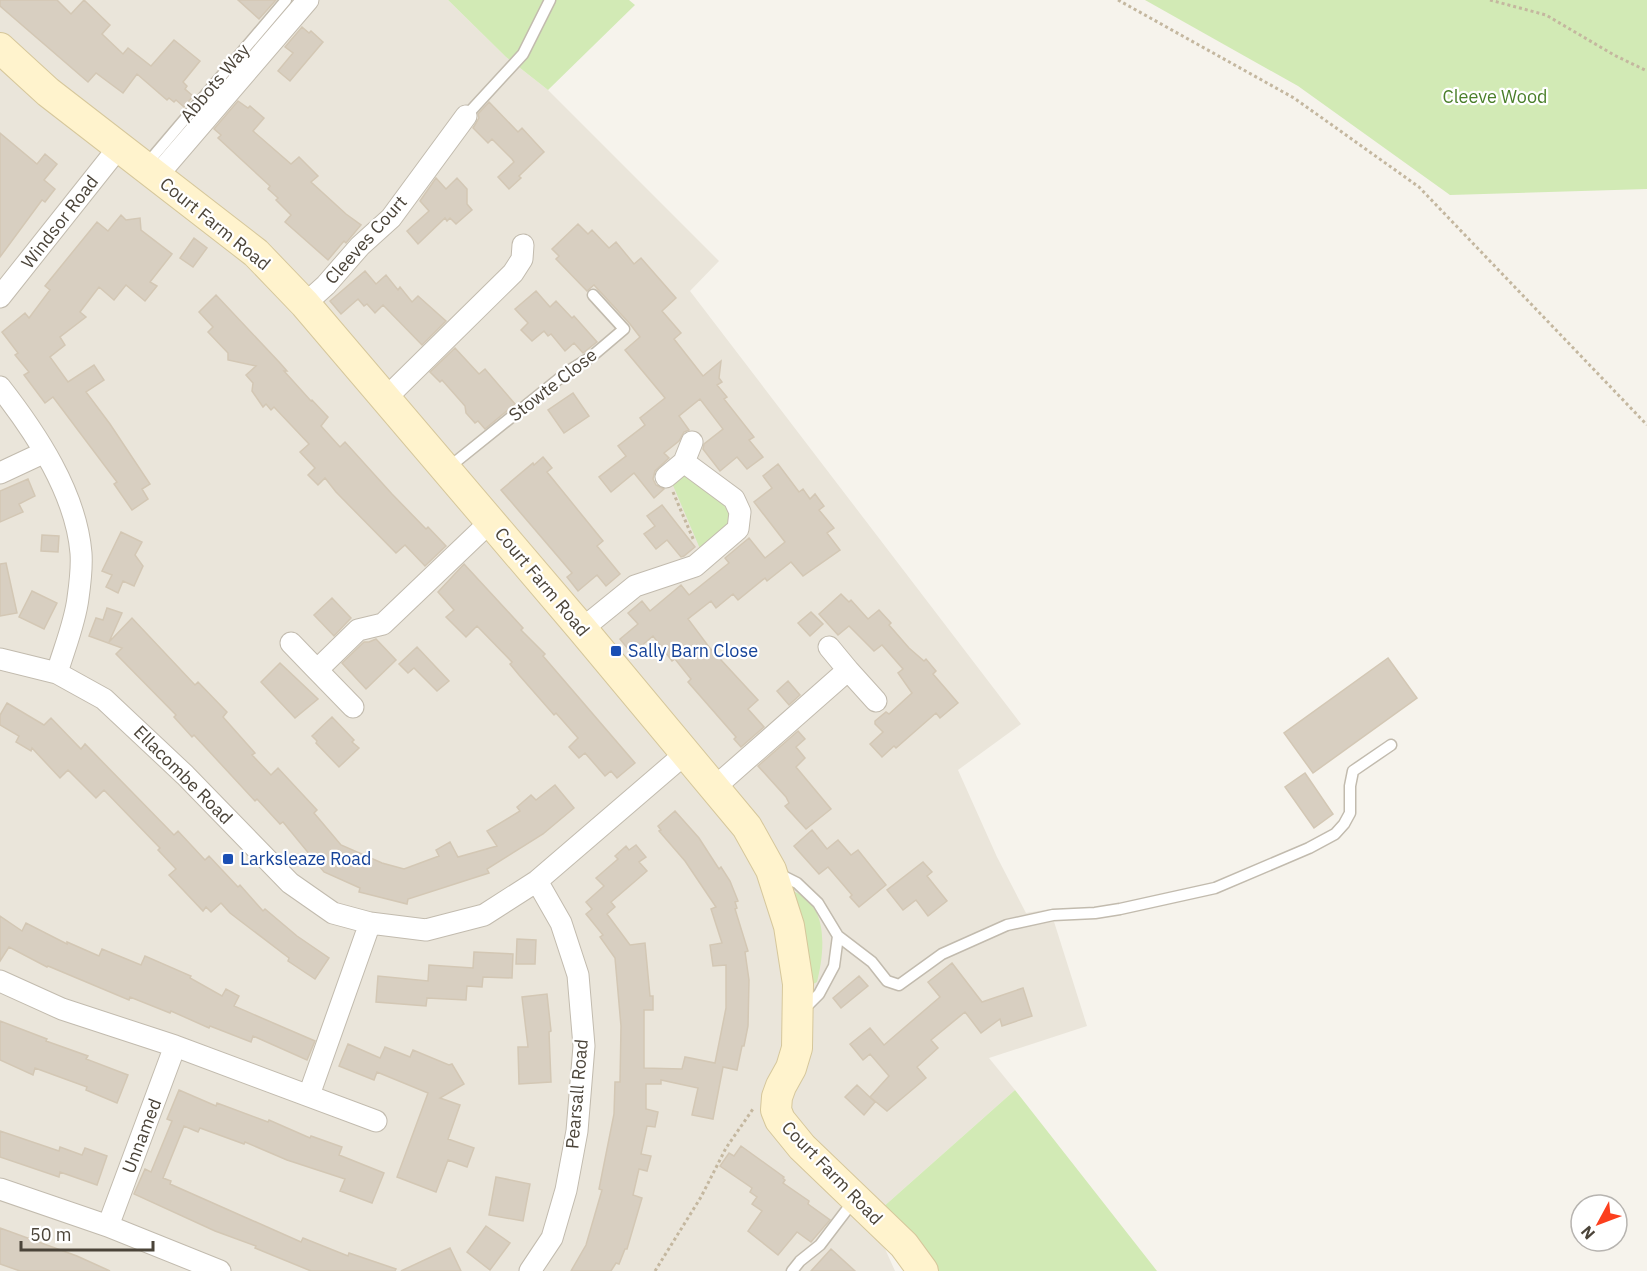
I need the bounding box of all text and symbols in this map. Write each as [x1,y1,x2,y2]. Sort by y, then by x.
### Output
street label: Abbots Way [175,38,254,127]
park label: Cleeve Wood [1443,85,1547,108]
street label: Windsor Road [16,170,103,273]
street label: Court Farm Road [155,172,275,275]
street label: Cleeves Court [320,190,412,289]
street label: Stowte Close [504,343,602,426]
street label: Court Farm Road [490,522,595,641]
place label: Sally Barn Close [628,639,758,662]
marker: Sally Barn Close [609,644,623,658]
street label: Ellacombe Road [129,720,238,829]
place label: Larksleaze Road [240,847,371,870]
marker: Larksleaze Road [221,852,235,866]
street label: Pearsall Road [560,1038,593,1150]
street label: Unnamed [117,1095,166,1176]
street label: Court Farm Road [777,1116,888,1229]
north arrow [1569,1193,1629,1253]
scale bar [21,1214,153,1252]
text: N [1576,1222,1599,1244]
text: 50 m [30,1223,72,1246]

